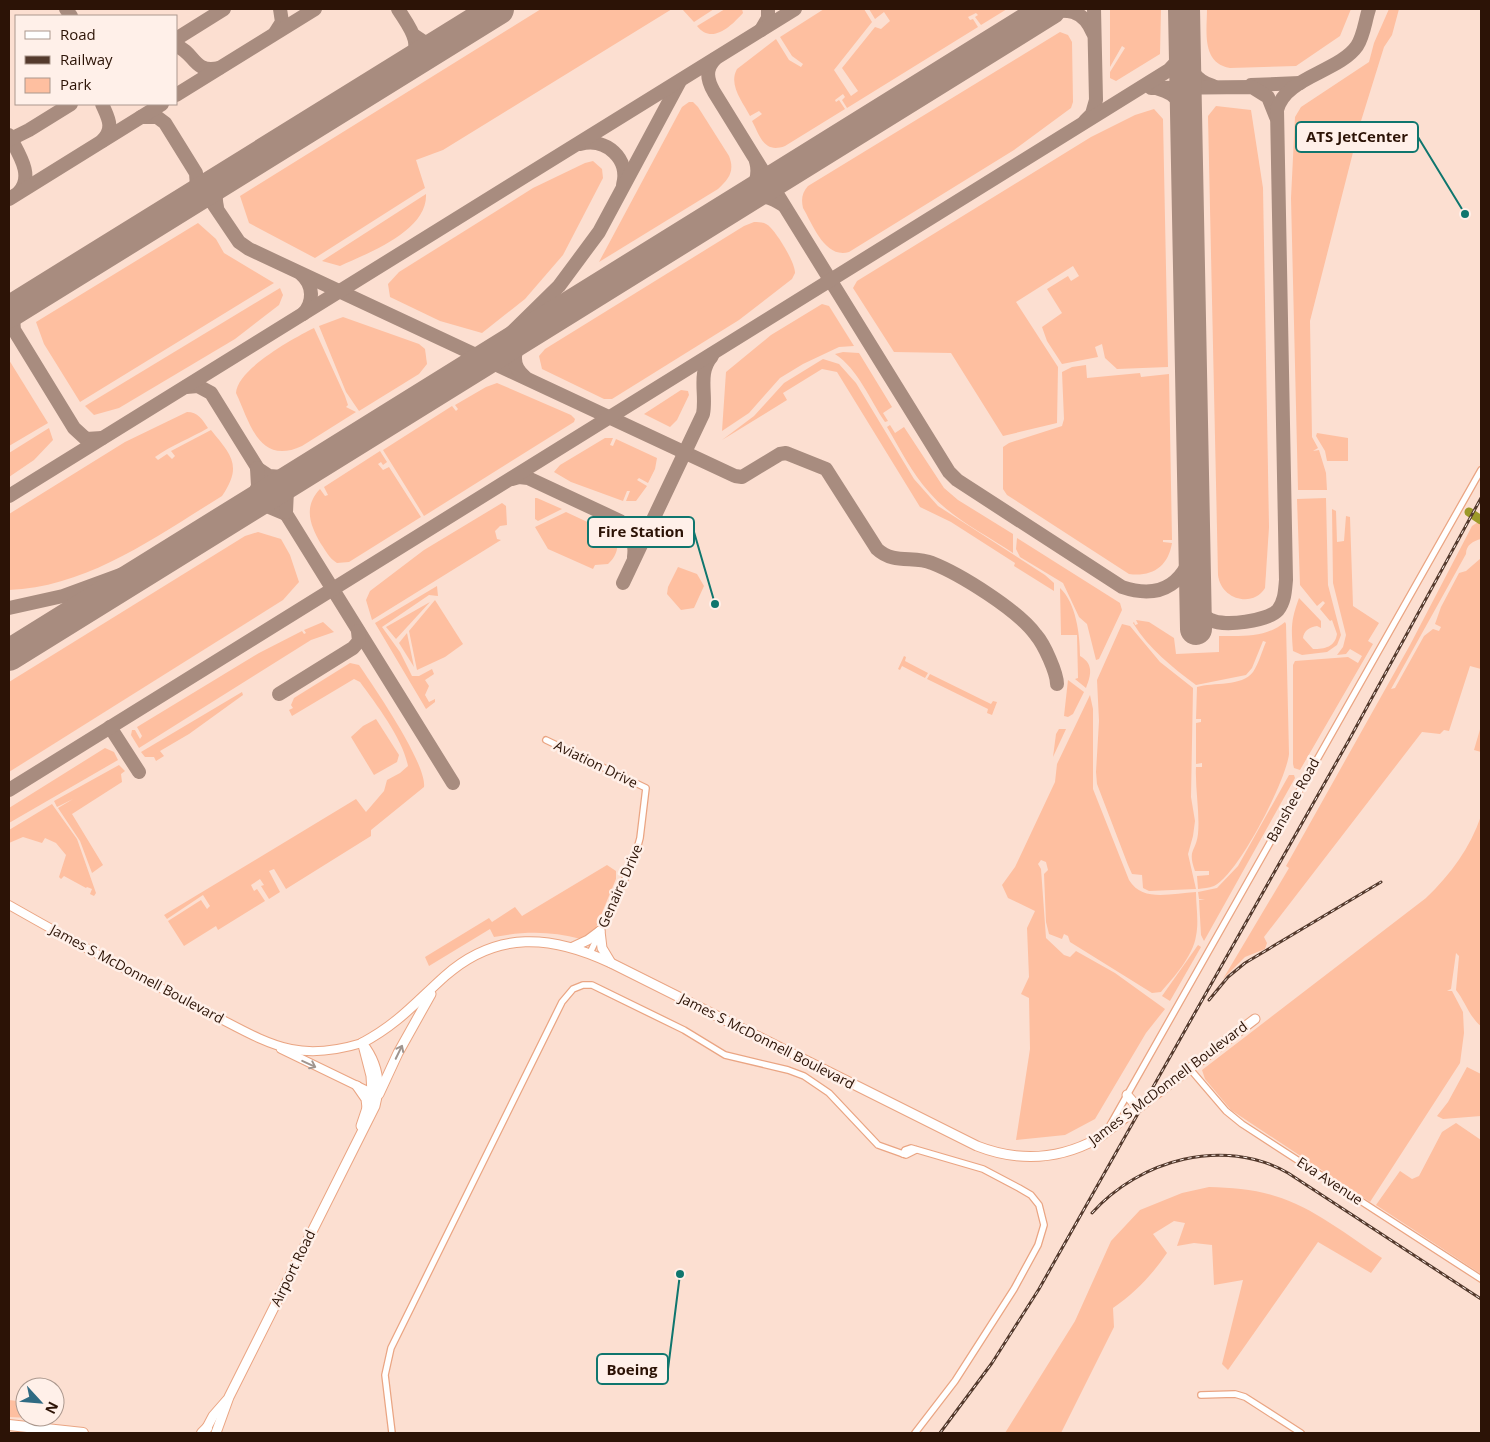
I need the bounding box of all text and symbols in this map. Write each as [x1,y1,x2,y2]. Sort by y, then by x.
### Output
legend [15,15,178,105]
text: Road [60,24,96,44]
text: Railway [60,49,113,69]
text: Park [60,74,91,94]
callout: ATS JetCenter [1296,122,1418,152]
text: ATS JetCenter [1306,126,1408,146]
callout: Fire Station [588,517,694,547]
text: Fire Station [598,521,684,541]
street label: Aviation Drive [551,735,641,792]
street label: Banshee Road [1262,754,1324,845]
street label: Genaire Drive [593,841,646,931]
street label: James S McDonnell Boulevard [45,919,227,1028]
street label: James S McDonnell Boulevard [675,987,858,1093]
street label: James S McDonnell Boulevard [1083,1017,1251,1150]
one-way arrow [395,1045,404,1060]
one-way arrow [301,1060,316,1069]
street label: Eva Avenue [1294,1152,1367,1209]
street label: Airport Road [266,1226,319,1309]
callout: Boeing [597,1354,668,1384]
text: Boeing [606,1359,658,1379]
north arrow [15,1377,65,1427]
text: N [41,1399,63,1417]

